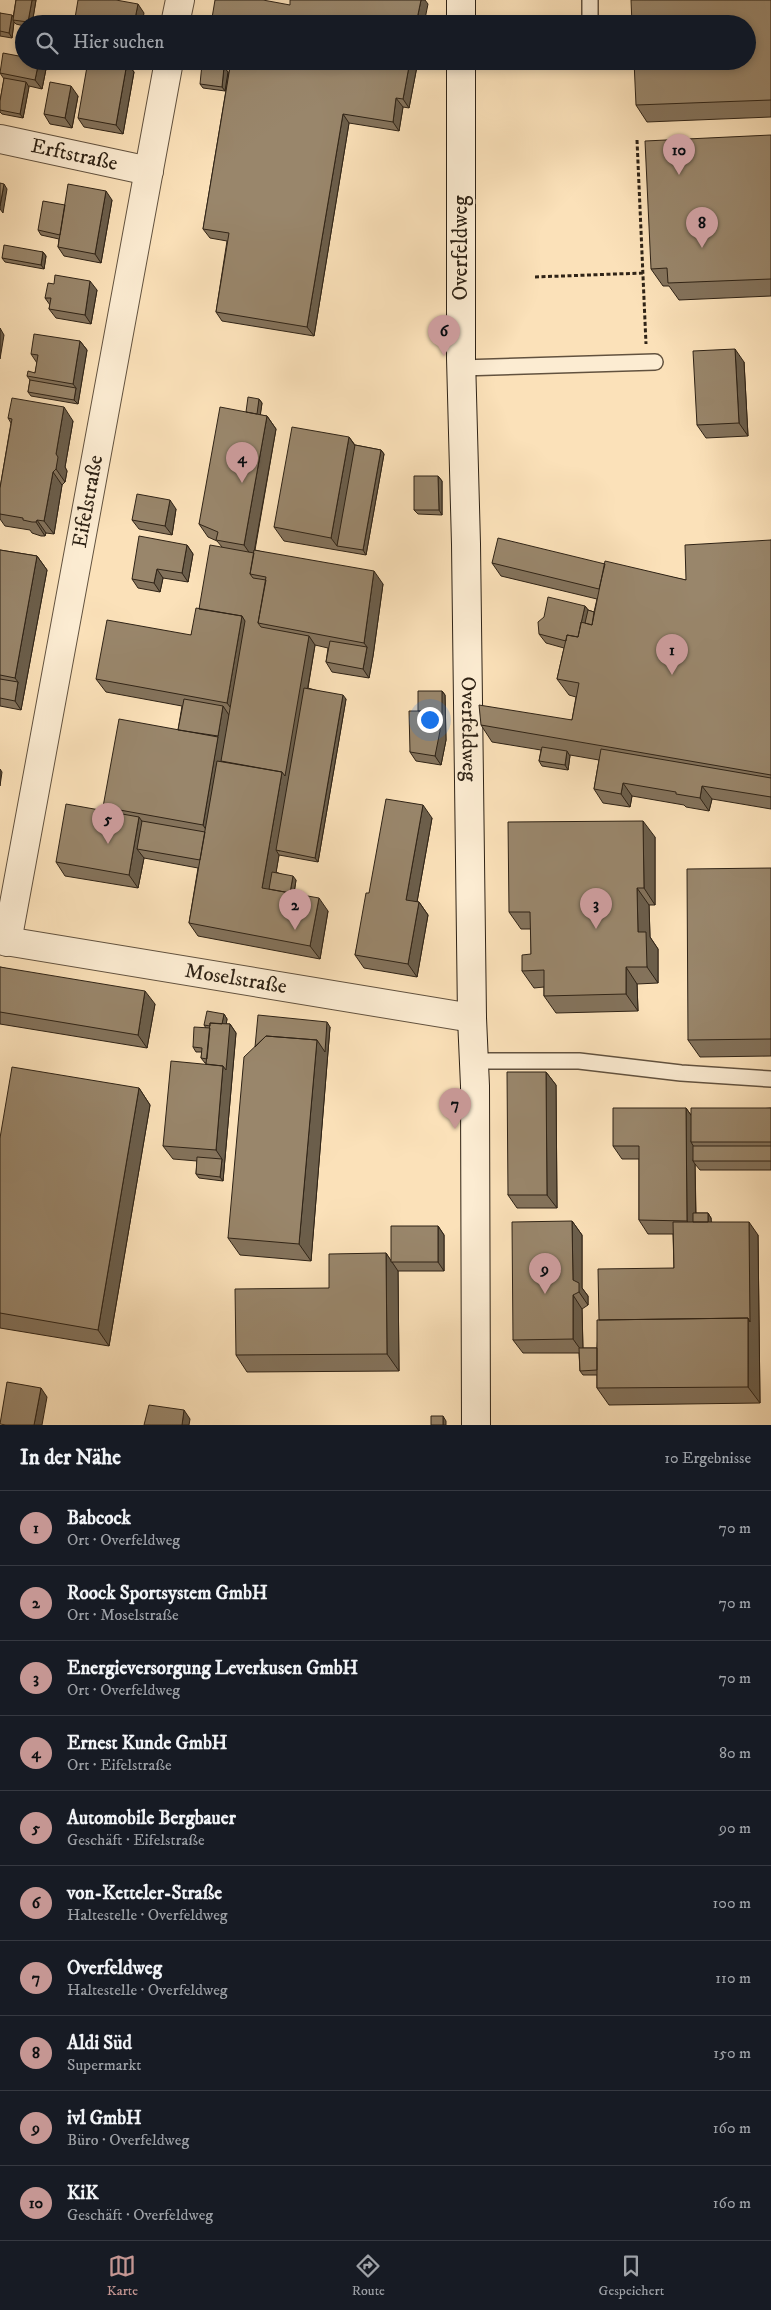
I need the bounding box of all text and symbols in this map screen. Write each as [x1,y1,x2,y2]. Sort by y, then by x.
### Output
search box [15,15,756,70]
icon: search [33,29,61,57]
text: Hier suchen [73,31,164,54]
street label: Erftstraße [29,133,120,177]
pin: 10 [663,134,695,175]
street label: Overfeldweg [448,195,474,300]
pin: 8 [686,207,718,248]
pin: 6 [428,315,460,356]
pin: 4 [226,442,258,483]
street label: Eifelstraße [67,453,109,550]
pin: 1 [656,634,688,675]
street label: Overfeldweg [455,676,482,782]
your location [417,707,443,733]
pin: 5 [92,803,124,844]
pin: 3 [580,888,612,929]
pin: 2 [279,889,311,930]
street label: Moselstraße [183,958,289,1000]
pin: 7 [439,1088,471,1129]
pin: 9 [529,1253,561,1294]
text: In der Nähe [20,1445,121,1471]
text: 10 Ergebnisse [664,1448,751,1468]
text: Babcock [67,1507,131,1530]
text: 1 [33,1518,39,1538]
text: 70 m [719,1518,751,1538]
text: Ort · Overfeldweg [67,1530,180,1550]
text: Roock Sportsystem GmbH [67,1582,268,1605]
text: 2 [32,1593,40,1613]
text: 70 m [719,1593,751,1613]
text: Ort · Moselstraße [67,1605,179,1625]
text: Energieversorgung Leverkusen GmbH [67,1657,358,1680]
text: 3 [33,1668,39,1688]
text: 70 m [719,1668,751,1688]
text: Ort · Overfeldweg [67,1680,180,1700]
text: Ernest Kunde GmbH [67,1732,228,1755]
text: 4 [31,1743,41,1763]
text: 80 m [719,1743,751,1763]
text: Ort · Eifelstraße [67,1755,172,1775]
text: Automobile Bergbauer [67,1807,236,1830]
text: 5 [32,1818,40,1838]
text: 90 m [719,1818,751,1838]
text: Geschäft · Eifelstraße [67,1830,205,1850]
text: von-Ketteler-Straße [67,1882,222,1905]
text: 6 [32,1893,40,1913]
text: 100 m [713,1893,751,1913]
text: Haltestelle · Overfeldweg [67,1905,228,1925]
text: Overfeldweg [67,1957,162,1980]
text: 7 [32,1968,40,1988]
text: 110 m [715,1968,751,1988]
text: Haltestelle · Overfeldweg [67,1980,228,2000]
text: Aldi Süd [67,2032,132,2055]
text: 8 [32,2043,40,2063]
text: 150 m [713,2043,751,2063]
text: Supermarkt [67,2055,141,2075]
text: ivl GmbH [67,2107,142,2130]
text: 9 [32,2118,40,2138]
text: 160 m [713,2118,751,2138]
text: Büro · Overfeldweg [67,2130,189,2150]
text: KiK [67,2182,99,2205]
text: 10 [29,2193,43,2213]
text: 160 m [713,2193,751,2213]
text: Geschäft · Overfeldweg [67,2205,213,2225]
tab: Karte [107,2252,138,2300]
tab: Route [352,2252,385,2300]
tab: Gespeichert [599,2252,664,2300]

